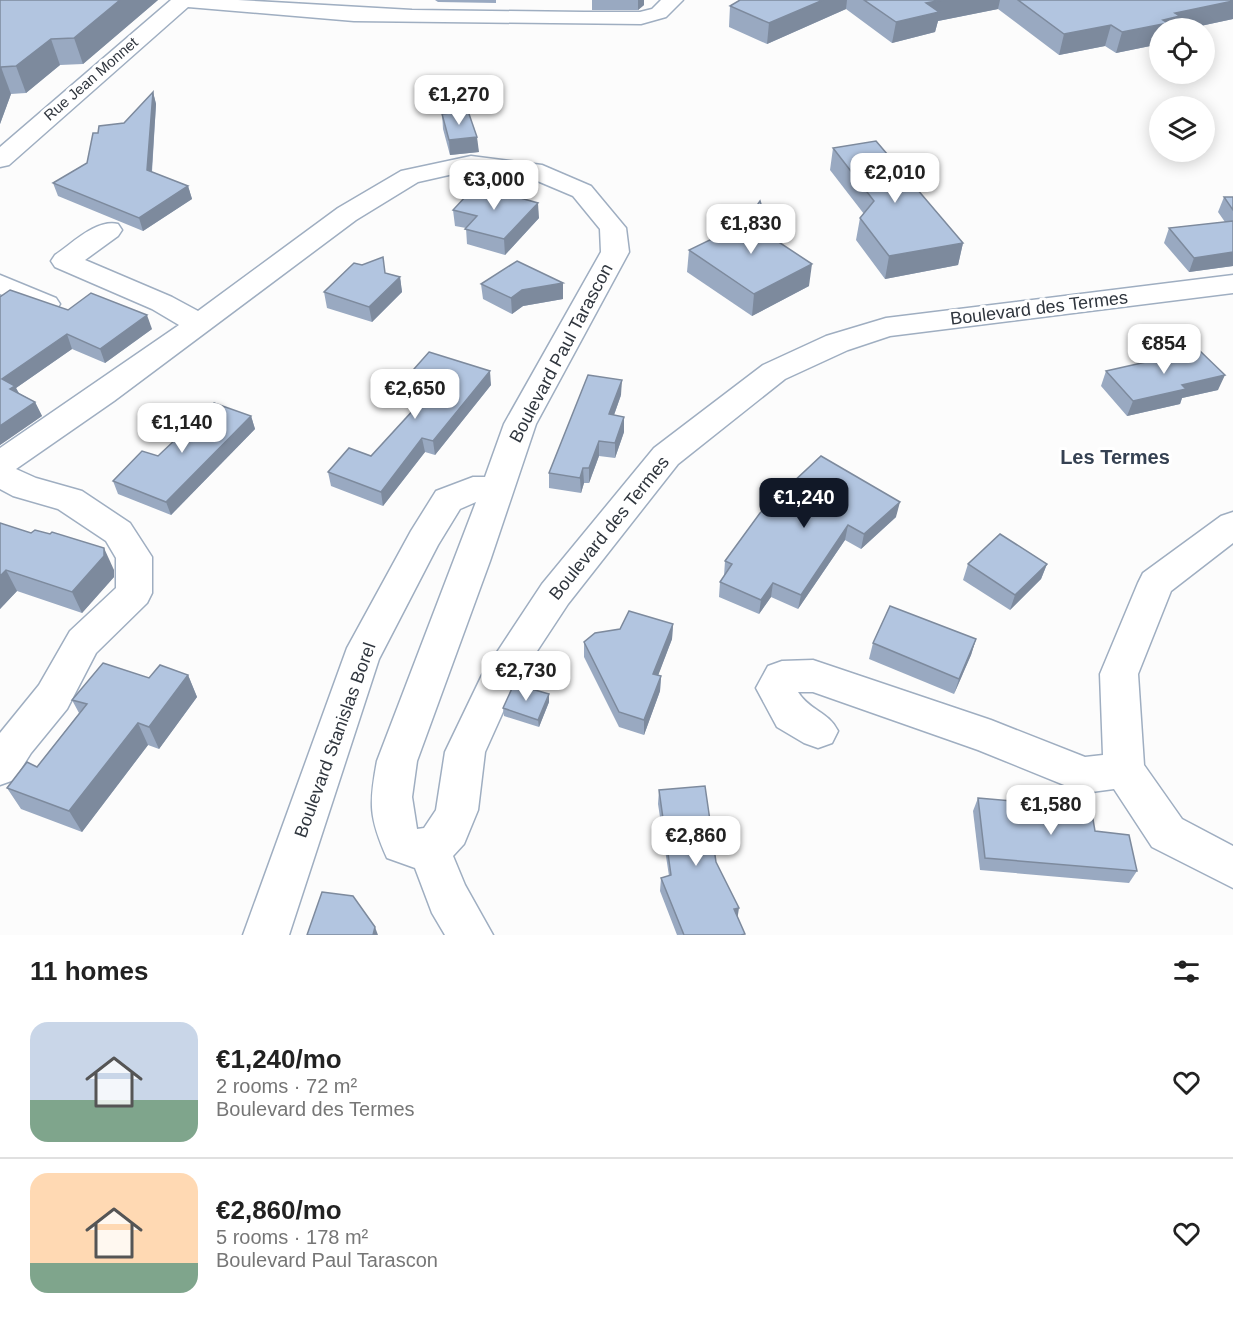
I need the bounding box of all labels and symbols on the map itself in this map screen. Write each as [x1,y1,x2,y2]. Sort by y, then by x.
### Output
street label: Rue Jean Monnet [40,33,142,124]
pin: €1,270 [410,75,508,126]
pin: €2,010 [846,153,944,204]
pin: €3,000 [445,160,543,211]
pin: €1,830 [702,204,800,255]
street label: Boulevard Paul Tarascon [505,260,617,446]
street label: Boulevard des Termes [949,287,1129,329]
pin: €854 [1128,324,1200,375]
pin: €2,650 [366,369,464,420]
pin: €1,140 [133,403,231,454]
district label: Les Termes [1060,446,1170,468]
street label: Boulevard des Termes [545,452,673,604]
pin: €1,240 [755,478,853,529]
street label: Boulevard Stanislas Borel [290,640,380,840]
pin: €2,730 [477,651,575,702]
pin: €1,580 [1002,785,1100,836]
pin: €2,860 [647,816,745,867]

